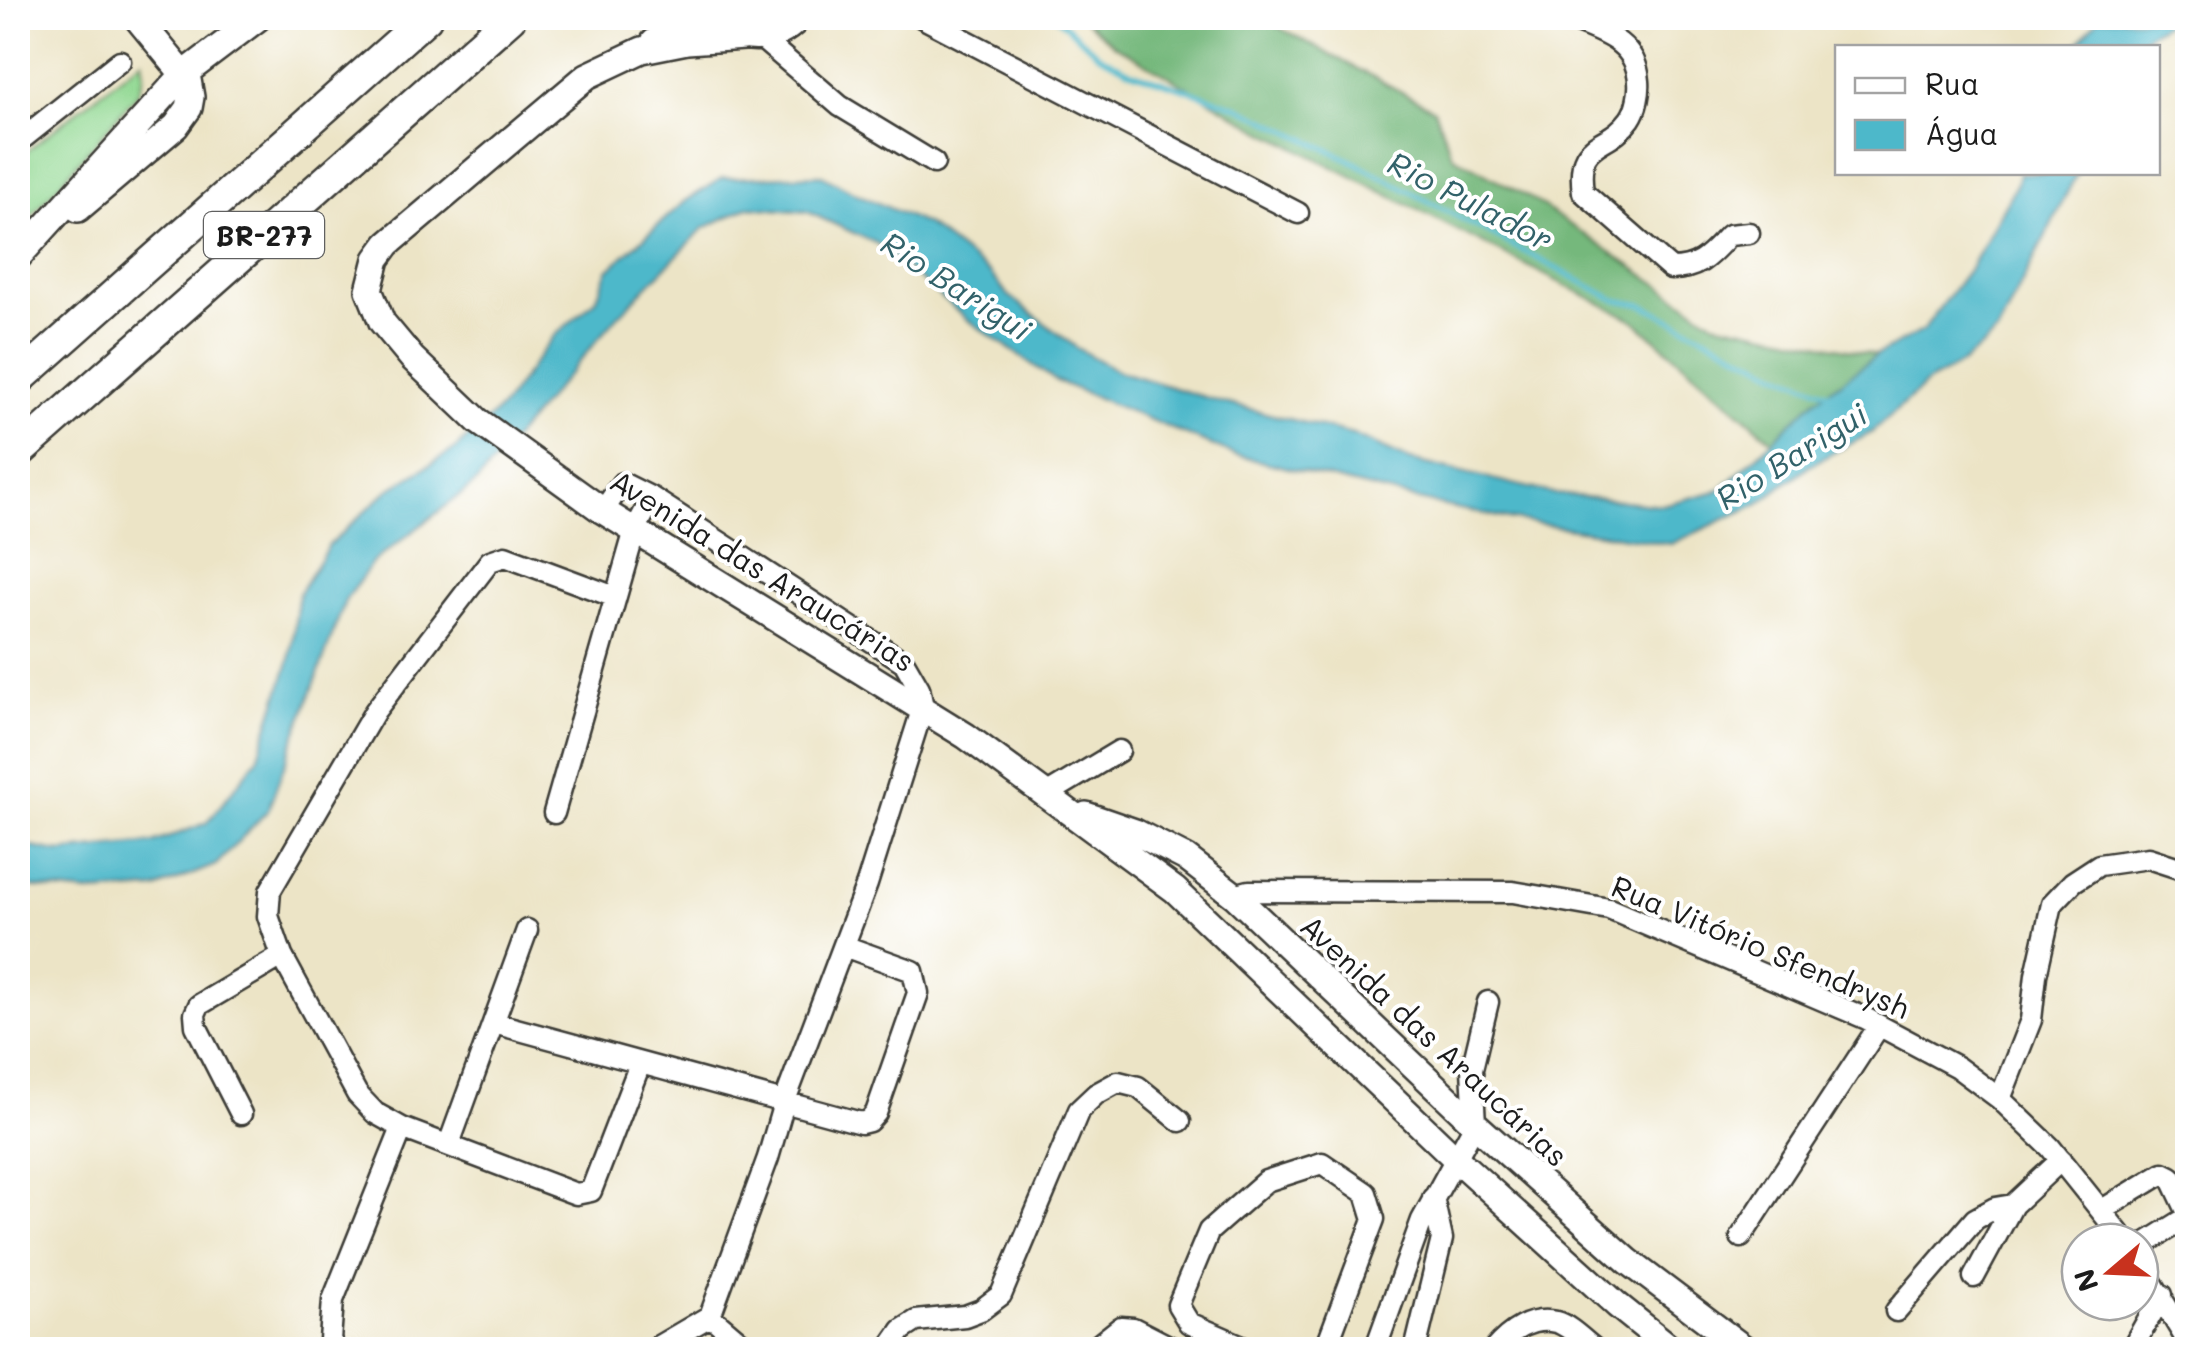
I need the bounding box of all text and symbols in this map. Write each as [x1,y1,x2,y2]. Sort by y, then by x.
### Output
legend [1835,45,2160,175]
text: Rua [1925,63,1979,103]
text: Água [1925,113,1998,153]
water label: Rio Pulador [1381,140,1561,260]
road number: BR-277 [204,212,324,258]
water label: Rio Barigui [874,221,1040,349]
water label: Rio Barigui [1707,392,1875,518]
street label: Avenida das Araucárias [603,460,923,680]
street label: Rua Vitório Sfendrysh [1606,865,1916,1027]
street label: Avenida das Araucárias [1293,905,1577,1175]
north arrow [2060,1222,2160,1322]
text: N [2065,1265,2106,1296]

